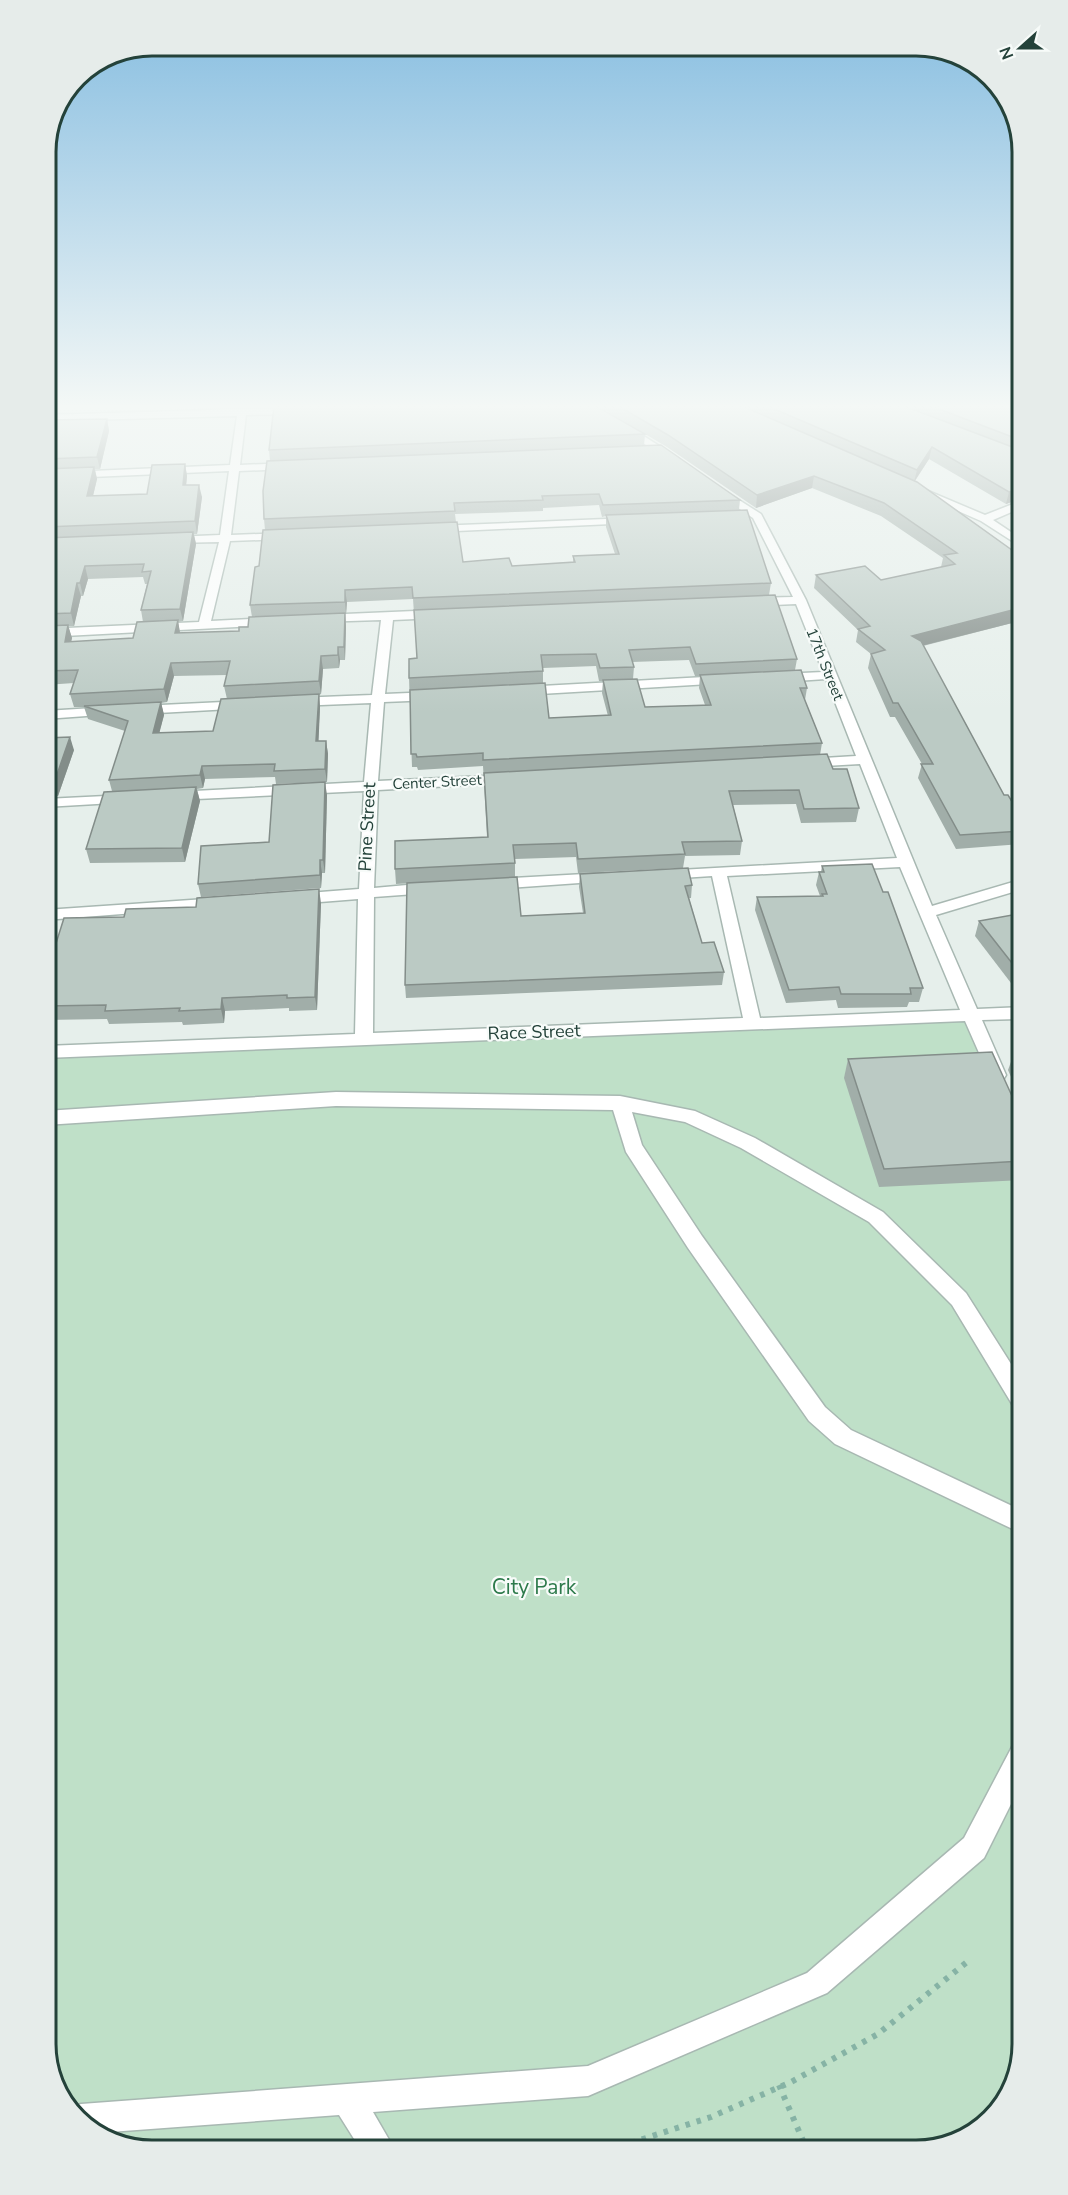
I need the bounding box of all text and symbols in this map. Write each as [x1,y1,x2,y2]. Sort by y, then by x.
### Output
north arrow [990,18,1050,78]
text: N [995,43,1019,63]
street label: 17th Street [801,625,849,704]
street label: Center Street [392,770,483,794]
street label: Pine Street [353,781,381,872]
street label: Race Street [487,1018,582,1046]
park label: City Park [492,1573,577,1601]

